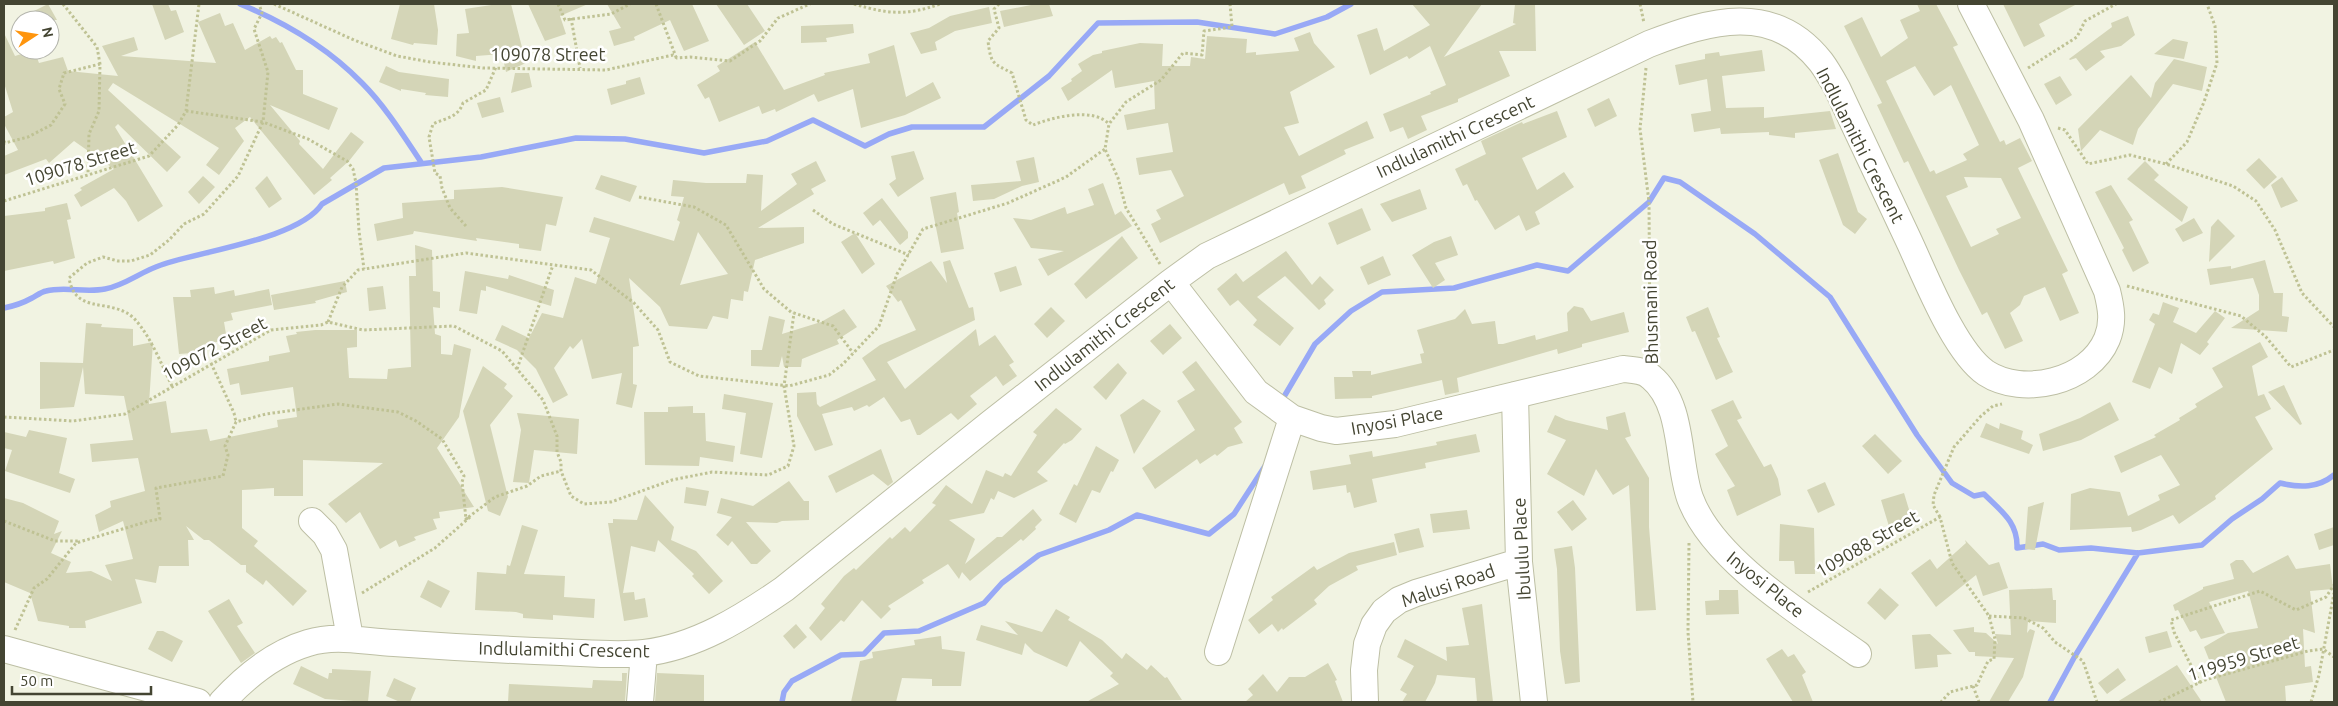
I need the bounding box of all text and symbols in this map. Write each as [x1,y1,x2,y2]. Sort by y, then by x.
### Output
north arrow [10,10,60,60]
text: N [39,26,57,39]
street label: 109078 Street [490,44,606,64]
street label: Indlulamithi Crescent [1813,64,1909,226]
street label: Indlulamithi Crescent [1373,91,1537,181]
street label: 109078 Street [22,137,138,189]
street label: Bhusmani Road [1639,239,1661,365]
street label: Indlulamithi Crescent [1030,273,1178,395]
street label: 109072 Street [158,312,270,384]
street label: Inyosi Place [1349,402,1445,438]
street label: Ibululu Place [1508,497,1534,601]
street label: 109088 Street [1812,506,1922,580]
street label: Inyosi Place [1723,547,1809,621]
street label: Malusi Road [1399,560,1497,610]
street label: 119959 Street [2185,632,2301,684]
street label: Indlulamithi Crescent [478,638,650,660]
scale bar [12,664,151,696]
text: 50 m [20,672,53,689]

